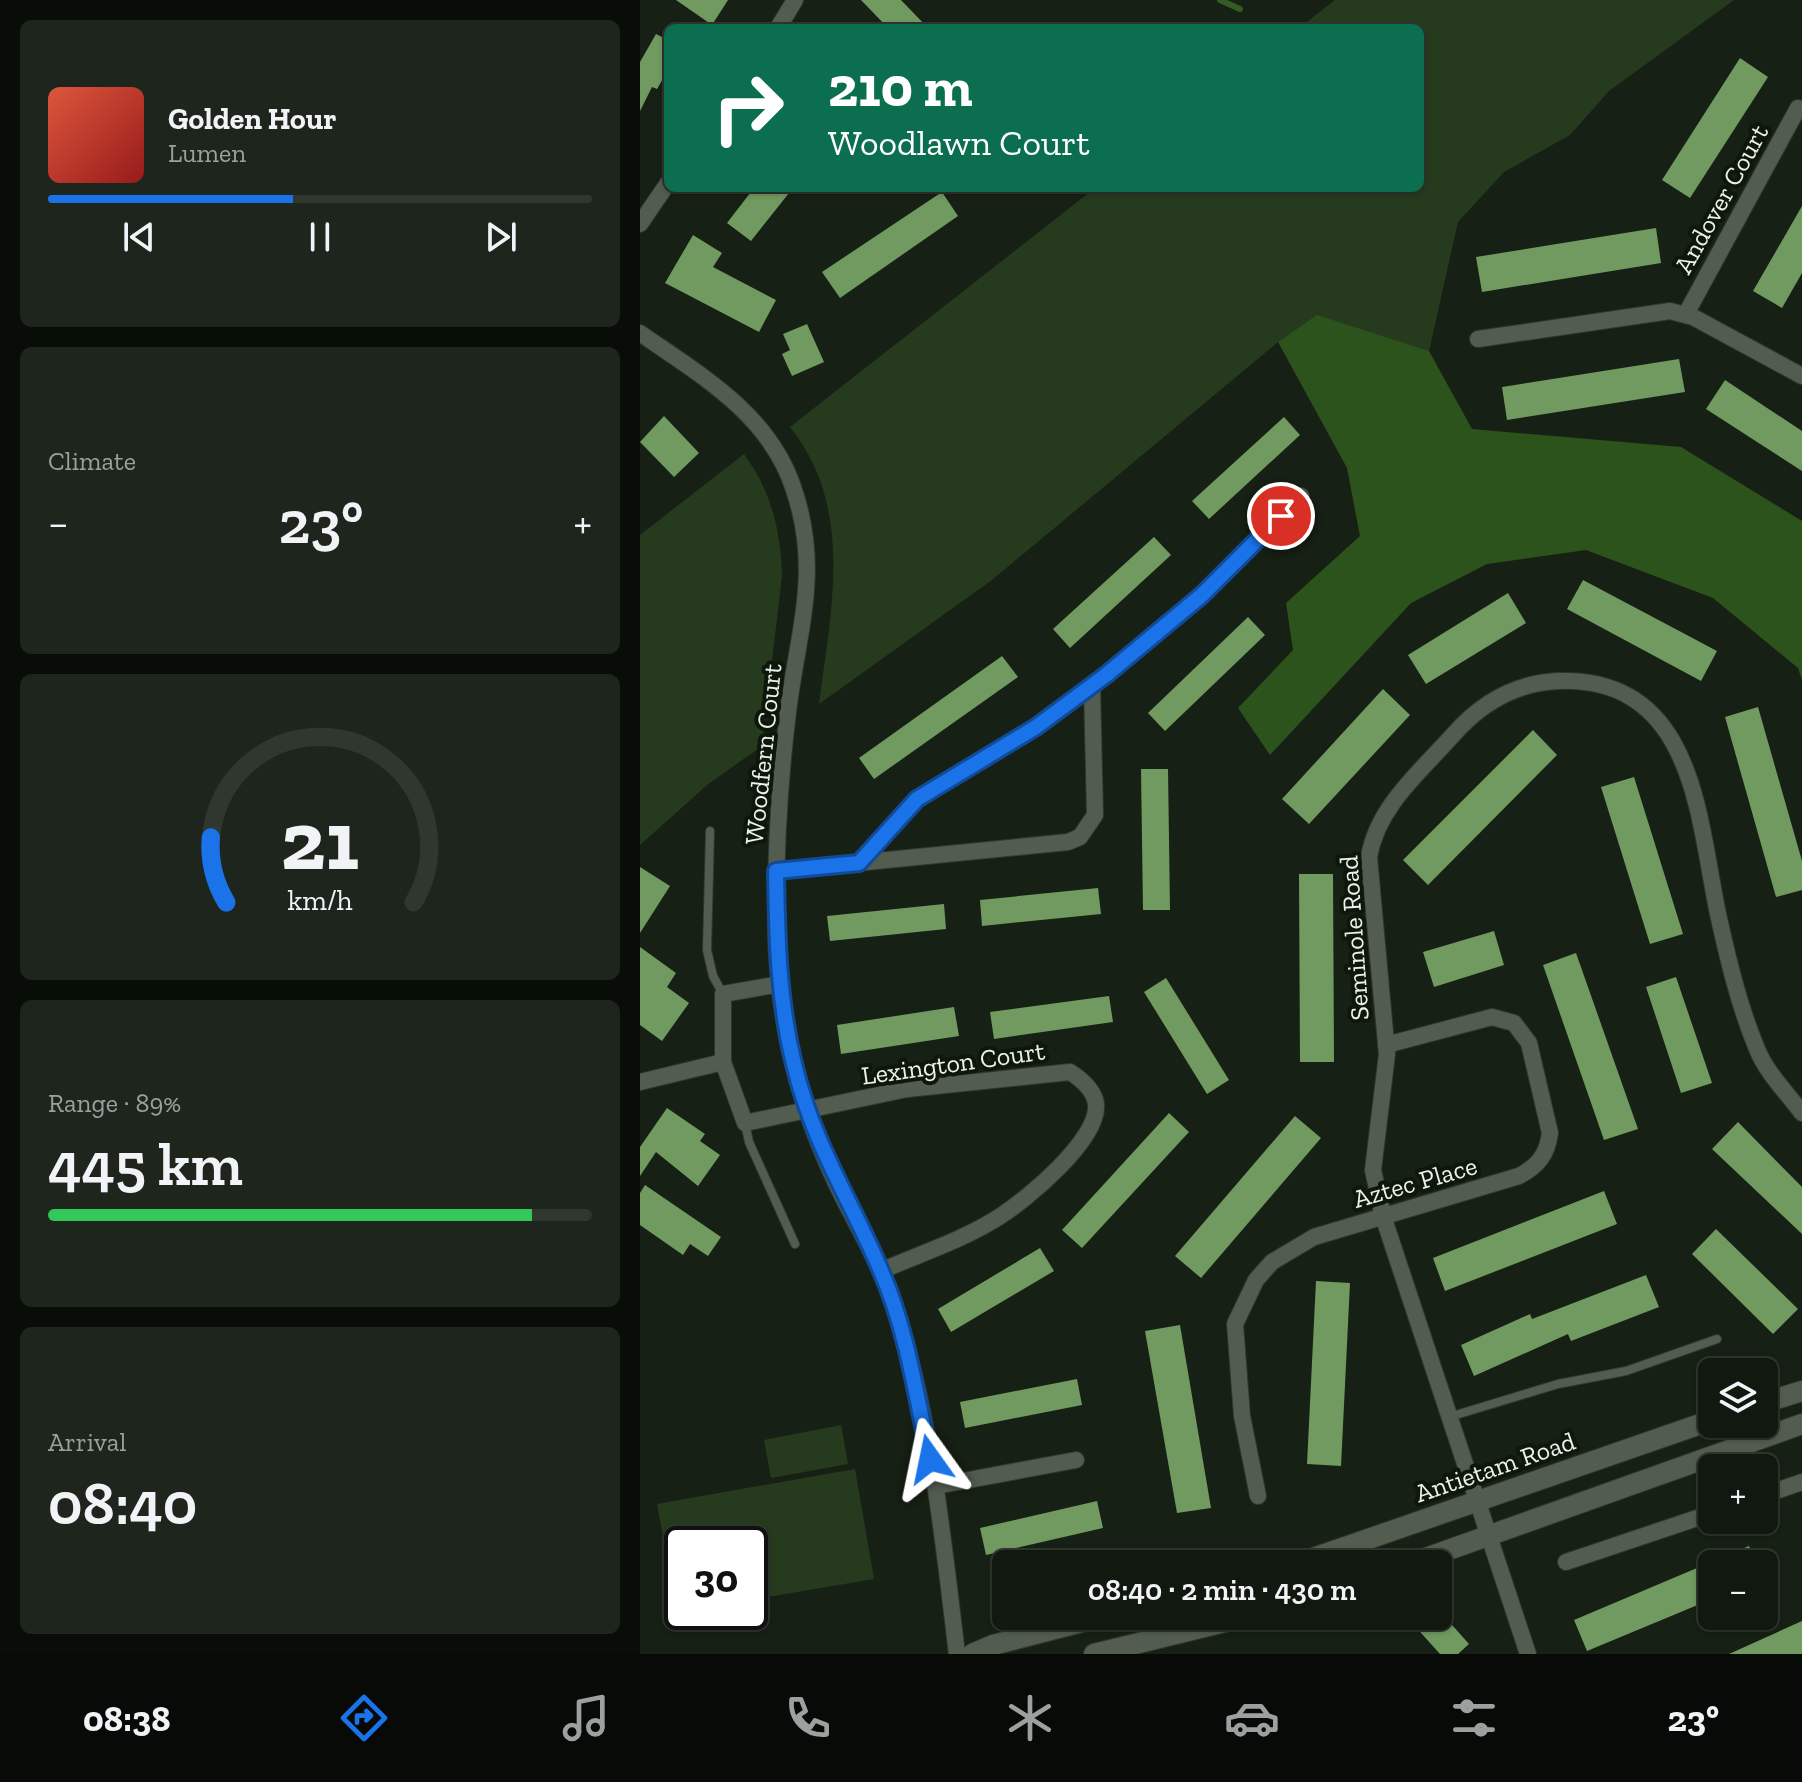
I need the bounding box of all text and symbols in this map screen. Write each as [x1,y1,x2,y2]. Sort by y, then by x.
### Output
text: 210 m [828,53,972,120]
icon: right [696,56,800,160]
text: Golden Hour [168,101,336,137]
street label: Andover Court [1667,118,1775,279]
text: Woodlawn Court [828,121,1090,164]
text: Lumen [168,137,246,169]
icon: previous [117,215,161,259]
icon: pause [298,215,342,259]
icon: next [479,215,523,259]
text: Climate [48,445,136,477]
pin [1247,482,1315,550]
text: 23° [278,486,364,558]
icon: arrive [1259,494,1303,538]
text: − [48,496,69,549]
text: + [573,496,592,549]
street label: Woodfern Court [738,662,788,846]
text: 21 [281,790,359,890]
street label: Seminole Road [1332,855,1376,1021]
text: km/h [287,883,353,917]
street label: Lexington Court [859,1034,1047,1092]
text: Range · 89% [48,1087,181,1119]
text: 445 km [48,1128,243,1200]
street label: Aztec Place [1349,1149,1481,1215]
map controls [1698,1358,1778,1630]
button: layers [1698,1358,1778,1438]
position arrow [888,1417,972,1501]
street label: Antietam Road [1411,1425,1579,1509]
text: Arrival [48,1426,126,1458]
button: + [1698,1454,1778,1534]
text: 08:40 [48,1467,197,1539]
speed limit sign: 30 [664,1526,768,1630]
button: − [1698,1550,1778,1630]
text: 08:40 · 2 min · 430 m [1088,1572,1356,1608]
icon: directions [336,1690,392,1746]
icon: music [558,1690,614,1746]
icon: phone [780,1690,836,1746]
icon: climate [1002,1690,1058,1746]
icon: car [1224,1690,1280,1746]
icon: filters [1446,1690,1502,1746]
text: 08:38 [83,1697,171,1740]
text: 23° [1667,1697,1719,1740]

